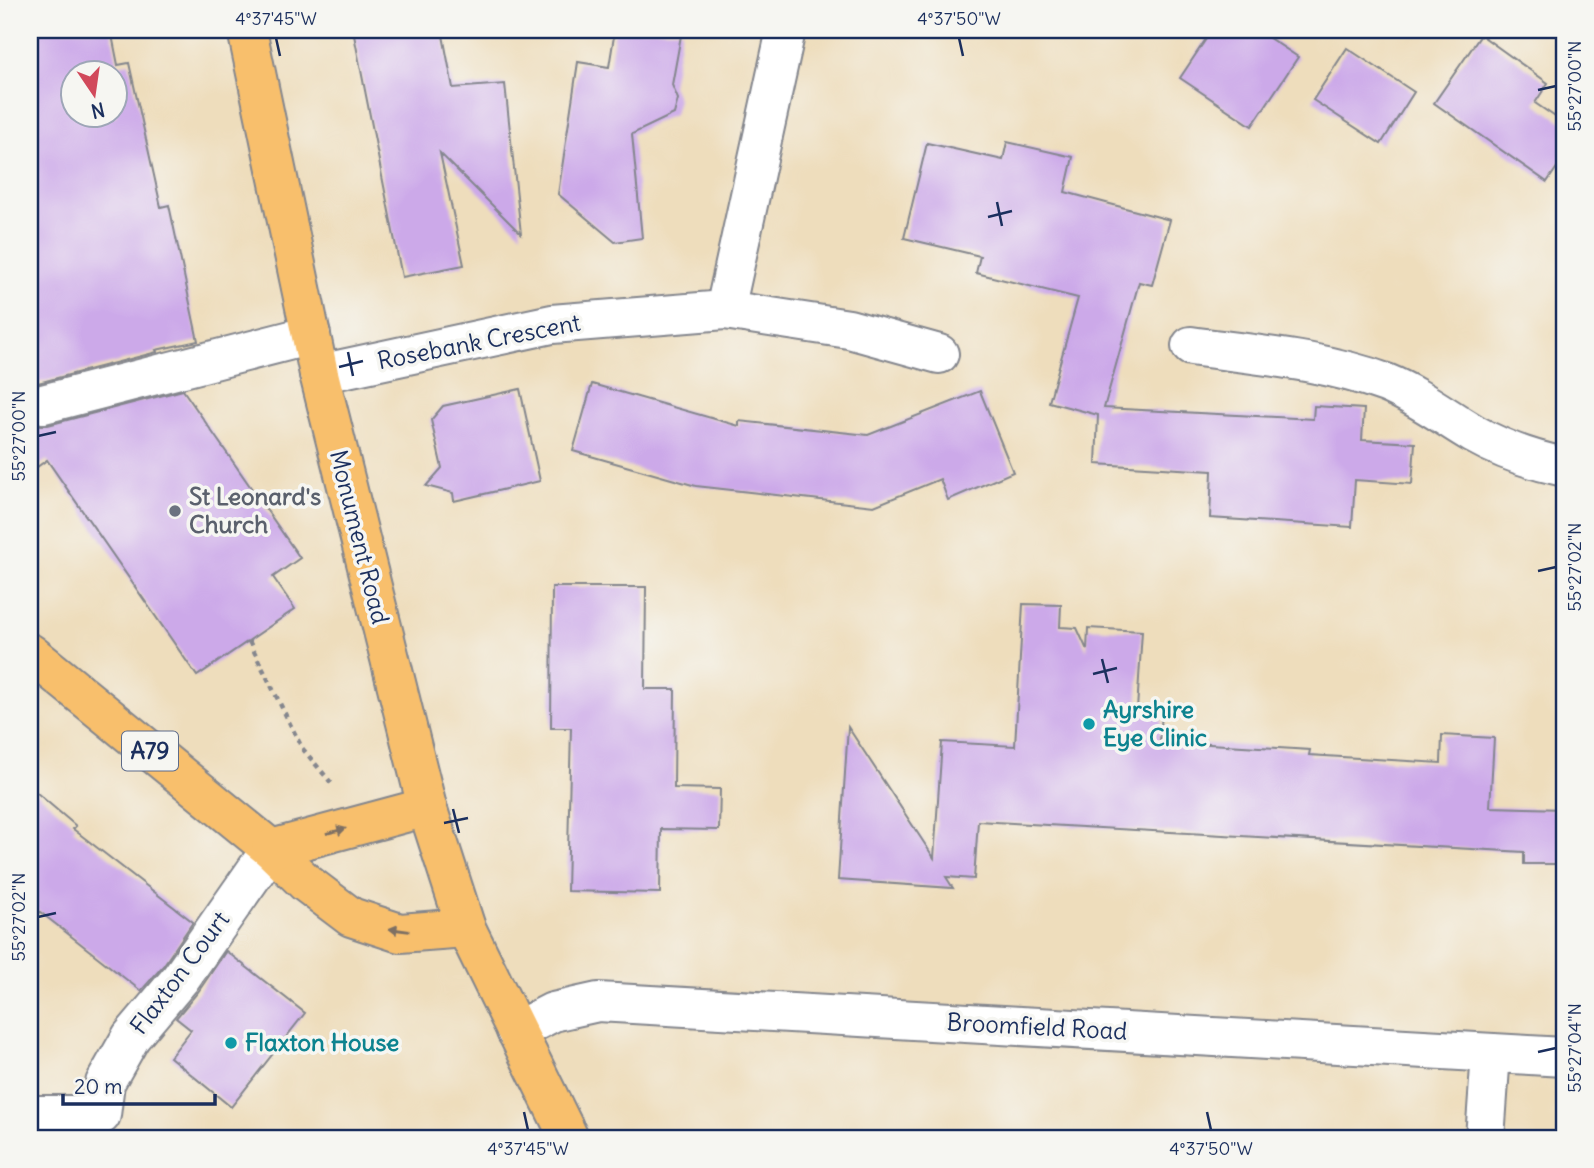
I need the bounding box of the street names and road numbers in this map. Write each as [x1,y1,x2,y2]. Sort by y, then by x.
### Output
street label: Rosebank Crescent [375,307,583,375]
street label: Monument Road [324,447,396,627]
road number: A79 [122,732,178,771]
street label: Flaxton Court [123,905,235,1040]
street label: Broomfield Road [946,1006,1128,1046]

